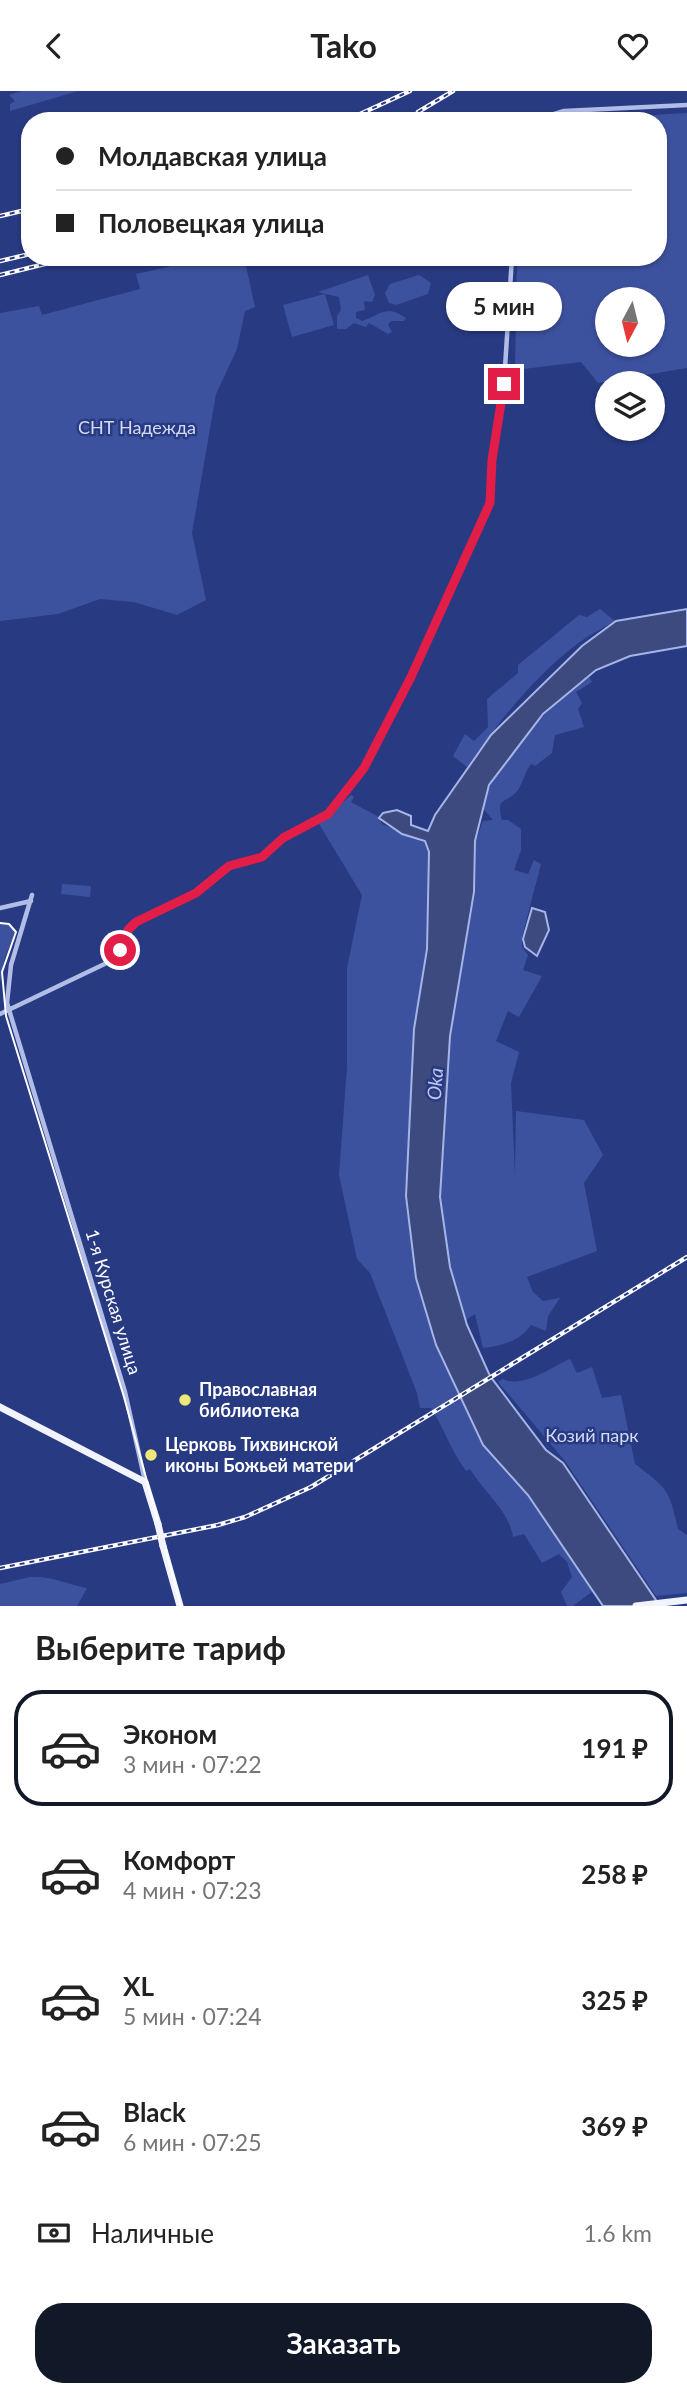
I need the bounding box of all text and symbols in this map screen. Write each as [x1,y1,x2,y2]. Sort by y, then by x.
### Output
text: Tako [310,26,377,65]
icon: back [35,27,73,65]
icon: heart [614,27,652,65]
text: Молдавская улица [98,140,327,172]
text: Половецкая улица [98,207,324,239]
callout: 5 мин [446,282,562,331]
north arrow [595,287,665,357]
map controls [595,287,665,441]
text: 5 мин [473,292,535,320]
route end [488,368,520,400]
button: layers [595,371,665,441]
park label: СНТ Надежда [78,416,196,438]
route start [104,934,136,966]
water label: Oka [422,1067,447,1101]
street label: 1-я Курская улица [81,1226,146,1377]
place label: Православная библиотека [199,1378,317,1421]
marker: Православная библиотека [177,1392,193,1408]
park label: Козий парк [545,1424,639,1446]
place label: Церковь Тихвинской иконы Божьей матери [165,1433,354,1476]
marker: Церковь Тихвинской иконы Божьей матери [143,1447,159,1463]
text: Выберите тариф [35,1628,286,1667]
icon: car [39,1717,102,1780]
text: Эконом [123,1718,217,1750]
text: 191 ₽ [581,1732,648,1764]
text: 3 мин · 07:22 [123,1750,262,1778]
icon: car [39,1843,102,1906]
text: Комфорт [123,1844,235,1876]
text: 258 ₽ [581,1858,648,1890]
text: 4 мин · 07:23 [123,1876,262,1904]
icon: car [39,1969,102,2032]
text: XL [123,1970,154,2002]
text: 325 ₽ [581,1984,648,2016]
text: 5 мин · 07:24 [123,2002,262,2030]
icon: car [39,2095,102,2158]
text: Black [123,2096,186,2128]
text: 369 ₽ [581,2110,648,2142]
text: 6 мин · 07:25 [123,2128,262,2156]
icon: cash [35,2214,73,2252]
text: Наличные [91,2217,214,2249]
text: 1.6 km [583,2219,652,2247]
button: Заказать [35,2303,652,2383]

